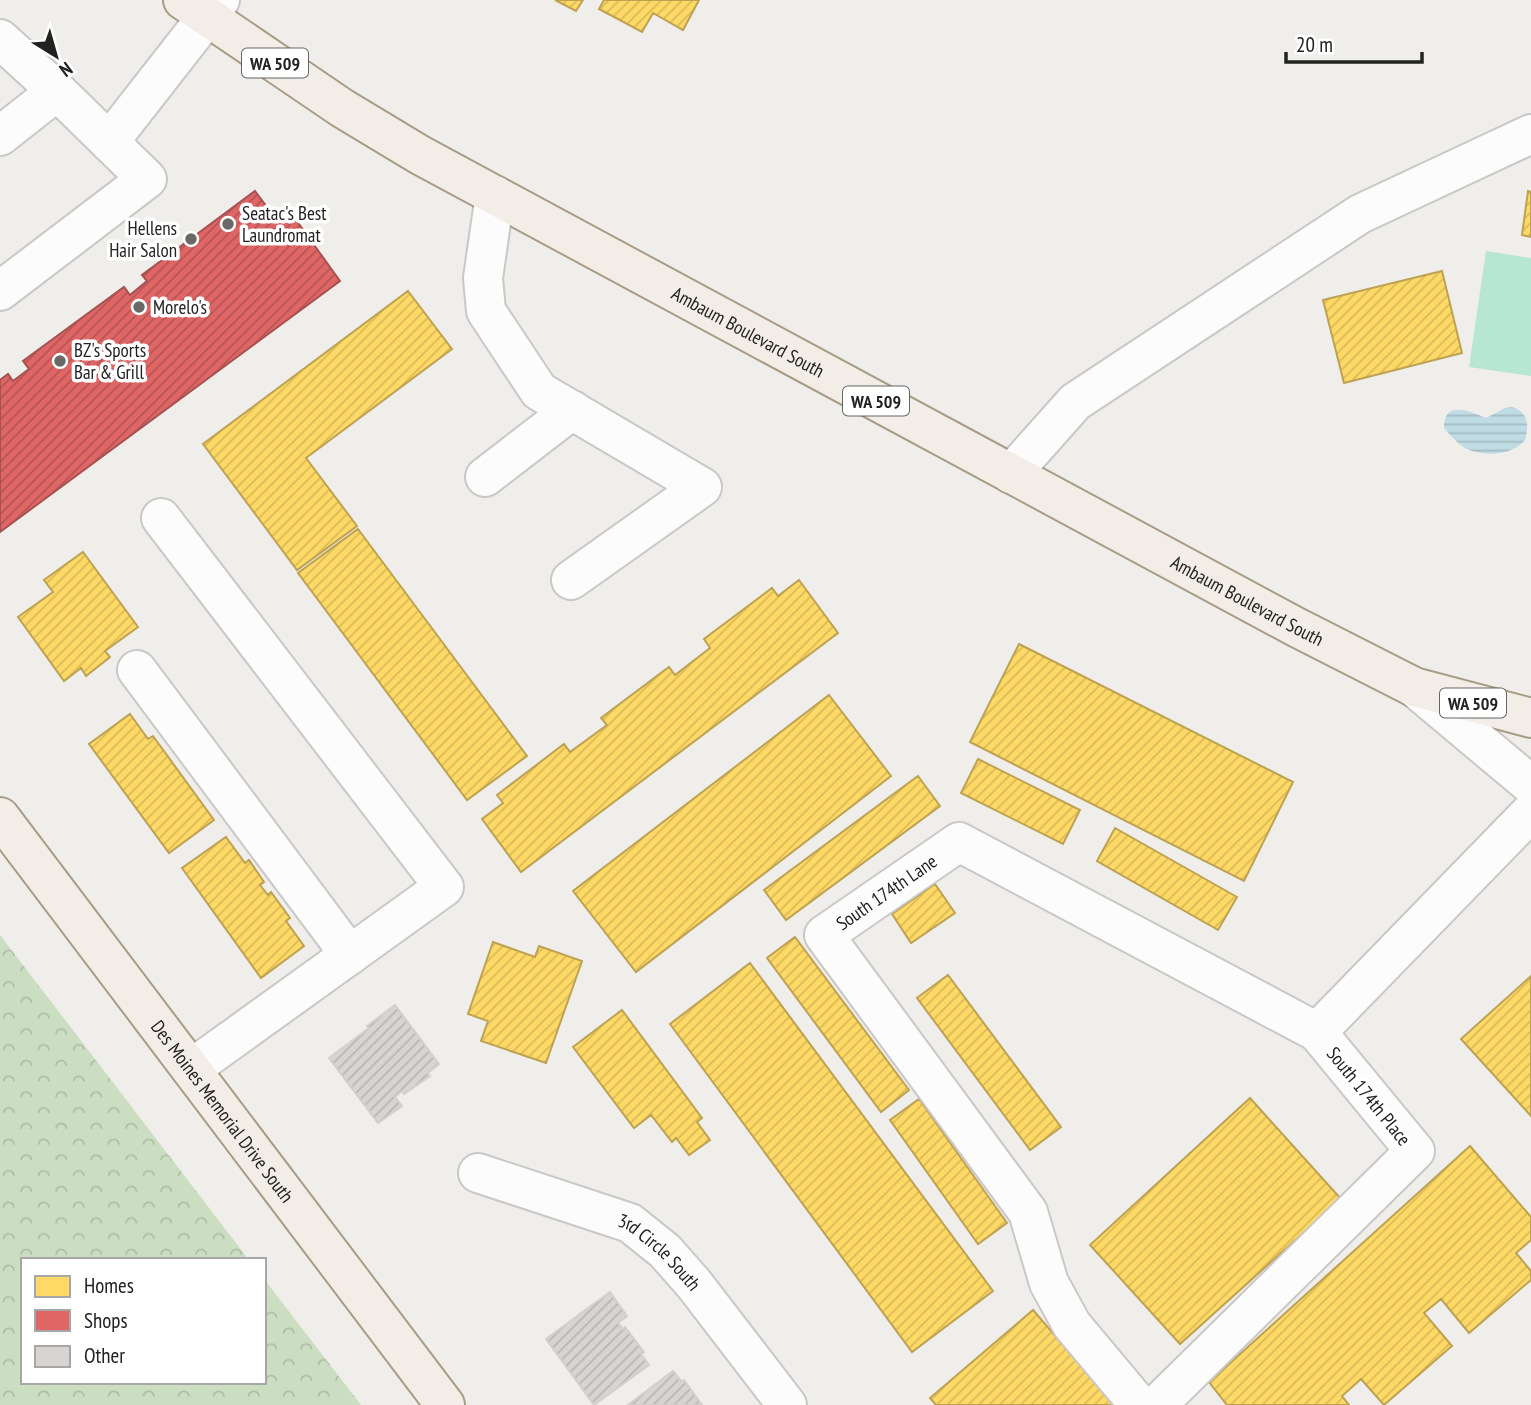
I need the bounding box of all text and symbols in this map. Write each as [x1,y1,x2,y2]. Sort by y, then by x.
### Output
north arrow [21,21,91,91]
scale bar [1286,21,1422,65]
text: 20 m [1296,31,1333,58]
road number: WA 509 [242,48,308,78]
text: N [55,57,78,82]
place label: Seatac's Best Laundromat [242,201,327,247]
place label: Hellens Hair Salon [109,216,177,262]
marker: Seatac's Best Laundromat [220,216,236,232]
marker: Hellens Hair Salon [183,231,199,247]
street label: Ambaum Boulevard South [668,281,829,383]
place label: Morelo's [153,295,207,319]
marker: Morelo's [131,299,147,315]
place label: BZ's Sports Bar & Grill [74,338,146,384]
marker: BZ's Sports Bar & Grill [52,353,68,369]
road number: WA 509 [843,386,909,416]
street label: Ambaum Boulevard South [1167,550,1328,651]
road number: WA 509 [1440,688,1506,718]
street label: South 174th Lane [831,849,941,935]
street label: Des Moines Memorial Drive South [146,1015,299,1207]
street label: South 174th Place [1322,1042,1416,1150]
street label: 3rd Circle South [615,1208,707,1295]
legend [21,1258,266,1384]
text: Homes [84,1272,134,1299]
text: Shops [84,1307,128,1334]
text: Other [84,1342,125,1369]

